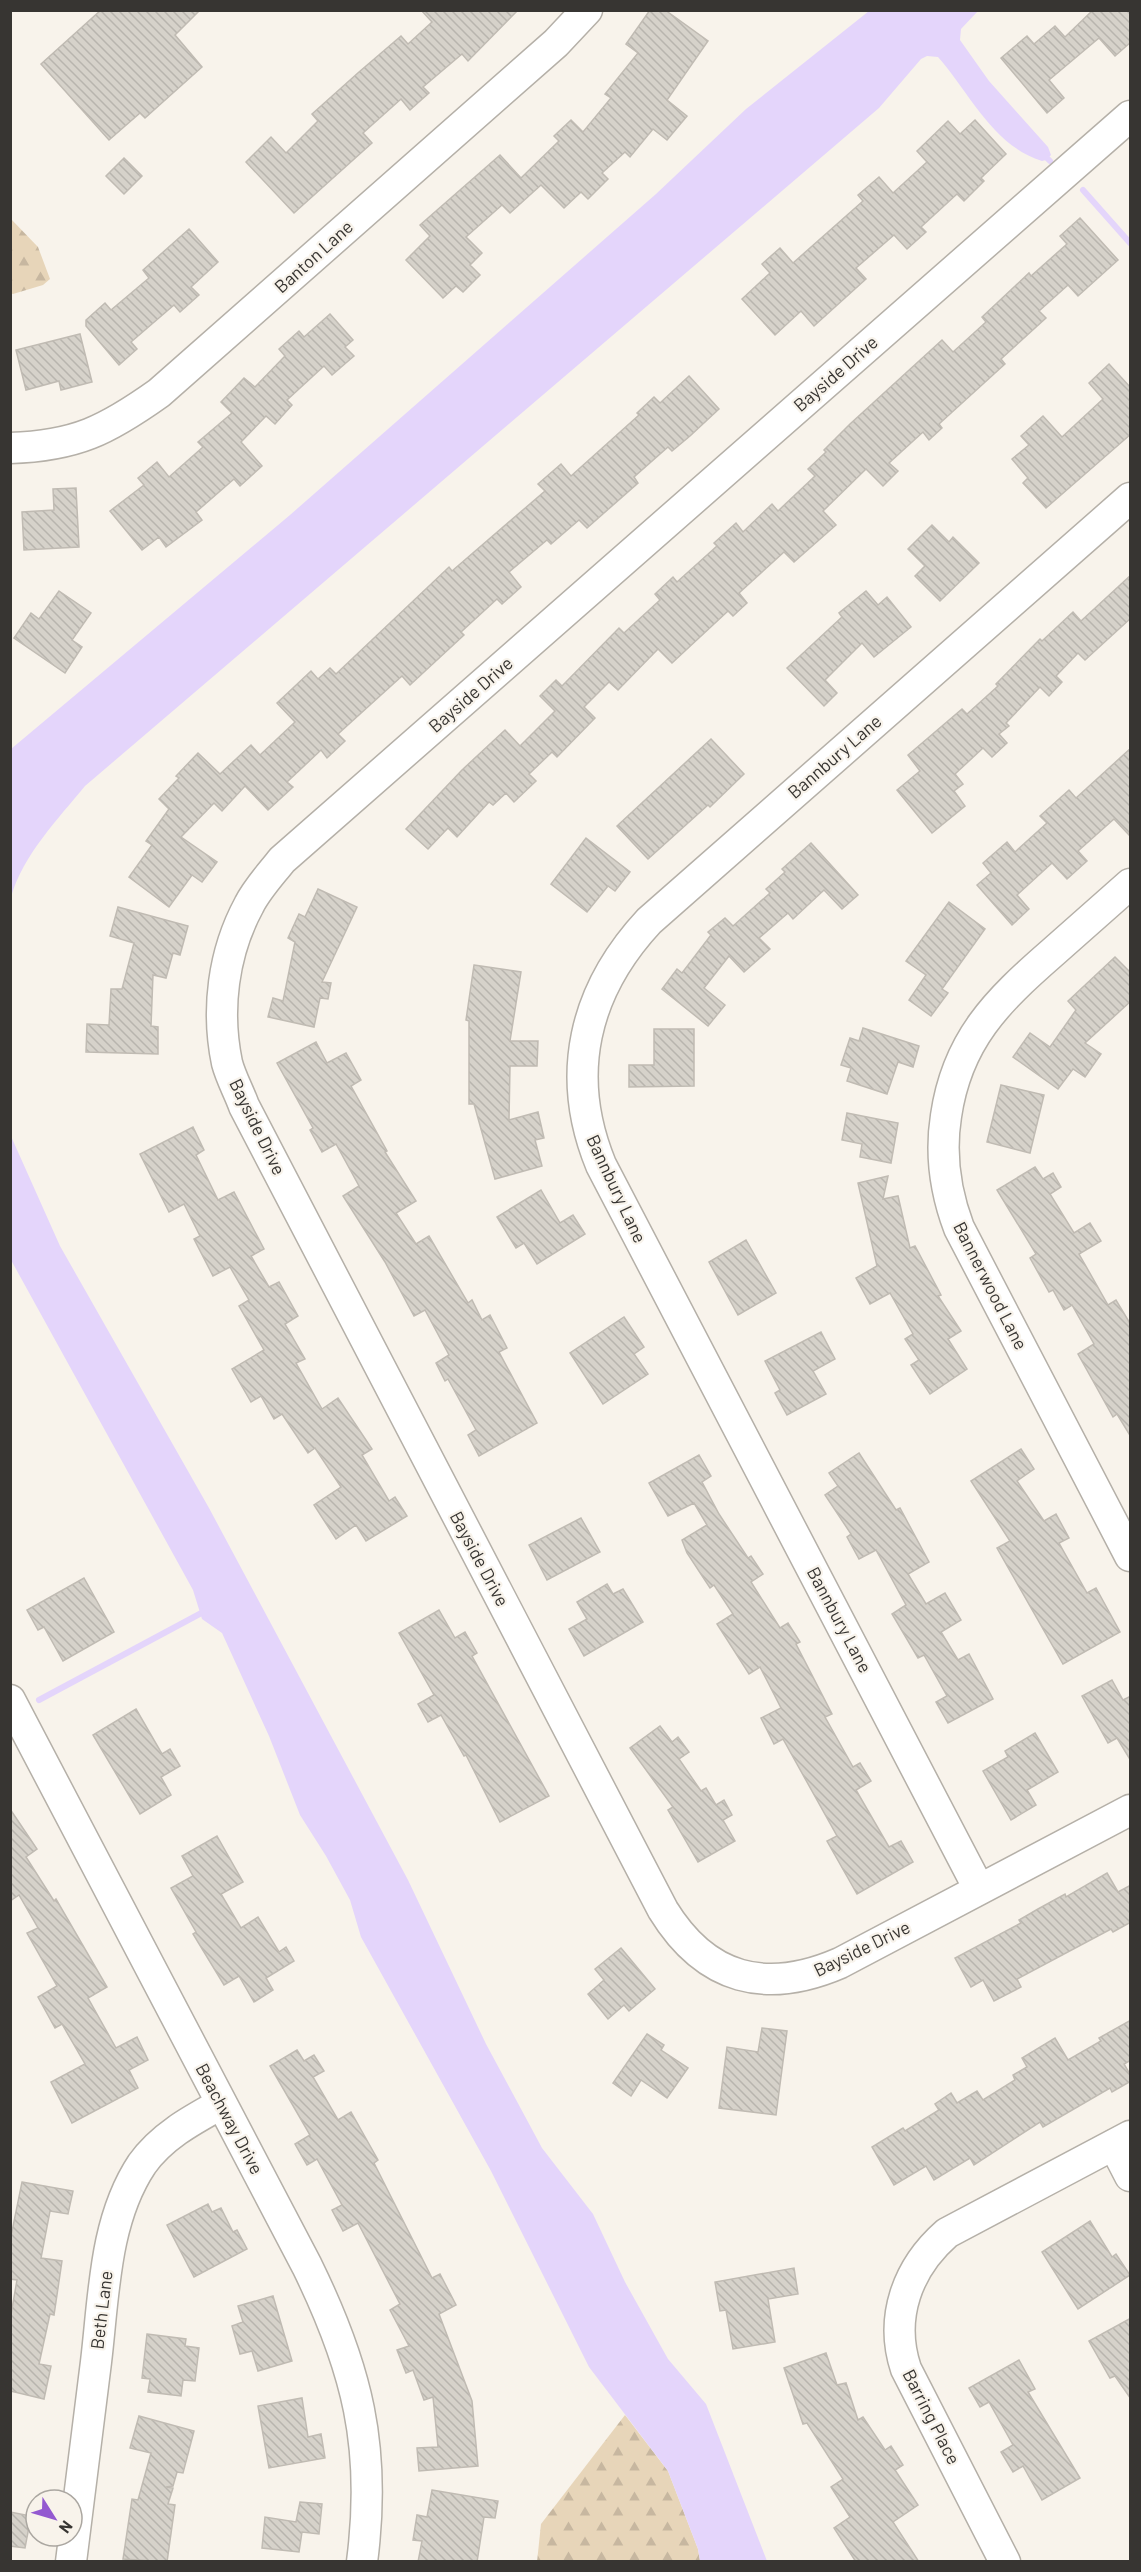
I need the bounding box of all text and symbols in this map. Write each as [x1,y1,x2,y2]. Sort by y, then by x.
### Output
street label: Banton Lane [270,215,357,297]
street label: Bayside Drive [789,331,882,416]
street label: Bayside Drive [424,652,517,737]
street label: Bannbury Lane [783,710,886,803]
street label: Bayside Drive [225,1075,291,1178]
street label: Bannbury Lane [582,1131,652,1246]
street label: Bannerwood Lane [949,1218,1033,1353]
street label: Bayside Drive [446,1507,514,1610]
street label: Bannbury Lane [803,1563,877,1676]
street label: Bayside Drive [810,1915,913,1981]
street label: Beachway Drive [191,2059,268,2178]
street label: Beth Lane [85,2269,117,2351]
street label: Barring Place [899,2365,965,2468]
north arrow [24,2488,84,2548]
text: N [56,2517,77,2537]

